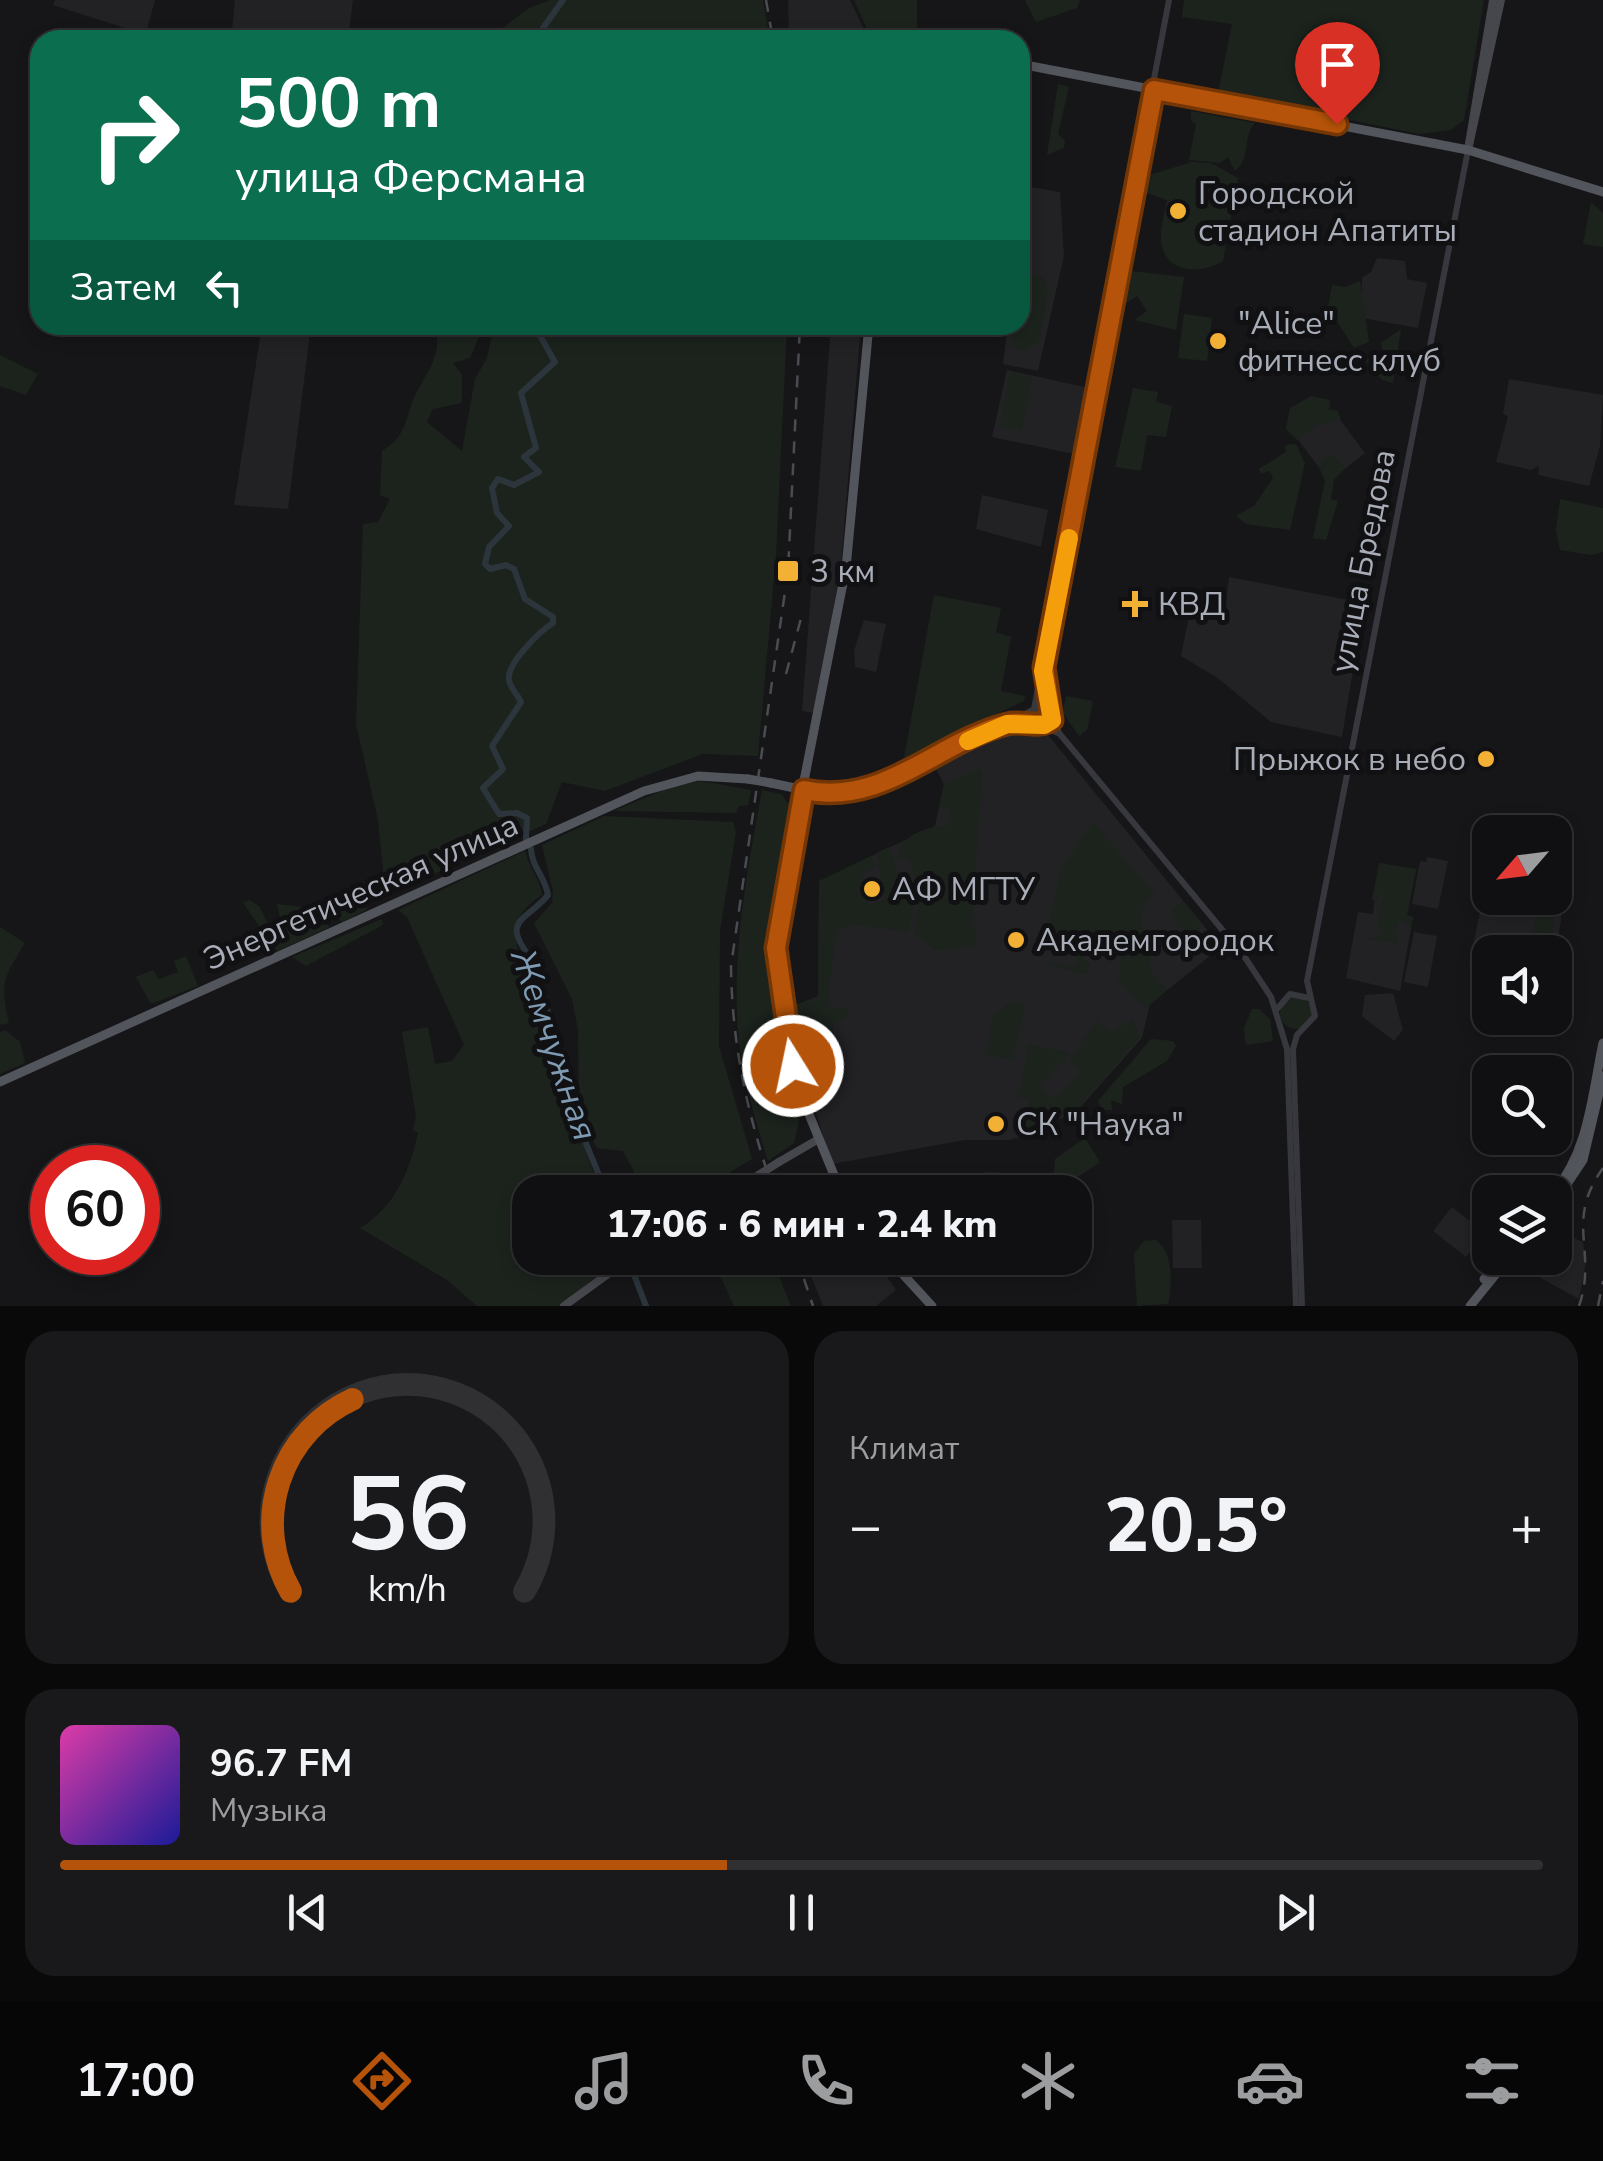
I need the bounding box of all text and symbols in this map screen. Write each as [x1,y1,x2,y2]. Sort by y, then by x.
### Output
pin [1295,22,1380,125]
icon: arrive [1310,37,1365,92]
text: 500 m [235,56,441,152]
icon: right [70,70,200,200]
text: улица Ферсмана [235,147,587,208]
place label: Городской стадион Апатиты [1198,172,1457,252]
marker: Городской стадион Апатиты [1167,200,1189,222]
icon: left [197,260,252,315]
text: Затем [70,262,177,313]
place label: "Alice" фитнесс клуб [1238,302,1441,382]
marker: "Alice" фитнесс клуб [1207,330,1229,352]
street label: улица Бредова [1320,446,1406,676]
place label: 3 км [810,550,875,593]
marker: 3 км [775,558,801,584]
place label: КВД [1158,583,1225,626]
marker: КВД [1122,591,1148,617]
place label: Прыжок в небо [1233,738,1466,781]
marker: Прыжок в небо [1475,748,1497,770]
street label: Энергетическая улица [197,803,525,981]
north arrow [1472,815,1572,915]
map controls [1472,815,1572,1275]
place label: АФ МГТУ [892,868,1036,911]
marker: АФ МГТУ [861,878,883,900]
place label: Академгородок [1036,919,1274,962]
marker: Академгородок [1005,929,1027,951]
button: sound [1472,935,1572,1035]
water label: Жемчужная [499,942,609,1147]
position arrow [741,1014,845,1118]
button: search [1472,1055,1572,1155]
place label: СК "Наука" [1016,1103,1184,1146]
marker: СК "Наука" [985,1113,1007,1135]
speed limit sign: 60 [30,1145,160,1275]
button: layers [1472,1175,1572,1275]
text: 17:06 · 6 мин · 2.4 km [606,1199,998,1250]
text: Климат [849,1427,959,1470]
text: 56 [345,1444,469,1586]
text: 20.5° [1104,1475,1288,1577]
text: − [849,1489,882,1564]
text: + [1510,1489,1543,1564]
text: km/h [368,1565,446,1614]
text: 96.7 FM [210,1738,352,1789]
text: Музыка [210,1789,327,1832]
icon: previous [280,1885,335,1940]
icon: pause [774,1885,829,1940]
icon: next [1268,1885,1323,1940]
icon: directions [347,2046,417,2116]
icon: music [569,2046,639,2116]
icon: phone [791,2046,861,2116]
icon: climate [1013,2046,1083,2116]
icon: car [1235,2046,1305,2116]
icon: filters [1457,2046,1527,2116]
text: 17:00 [76,2051,195,2112]

